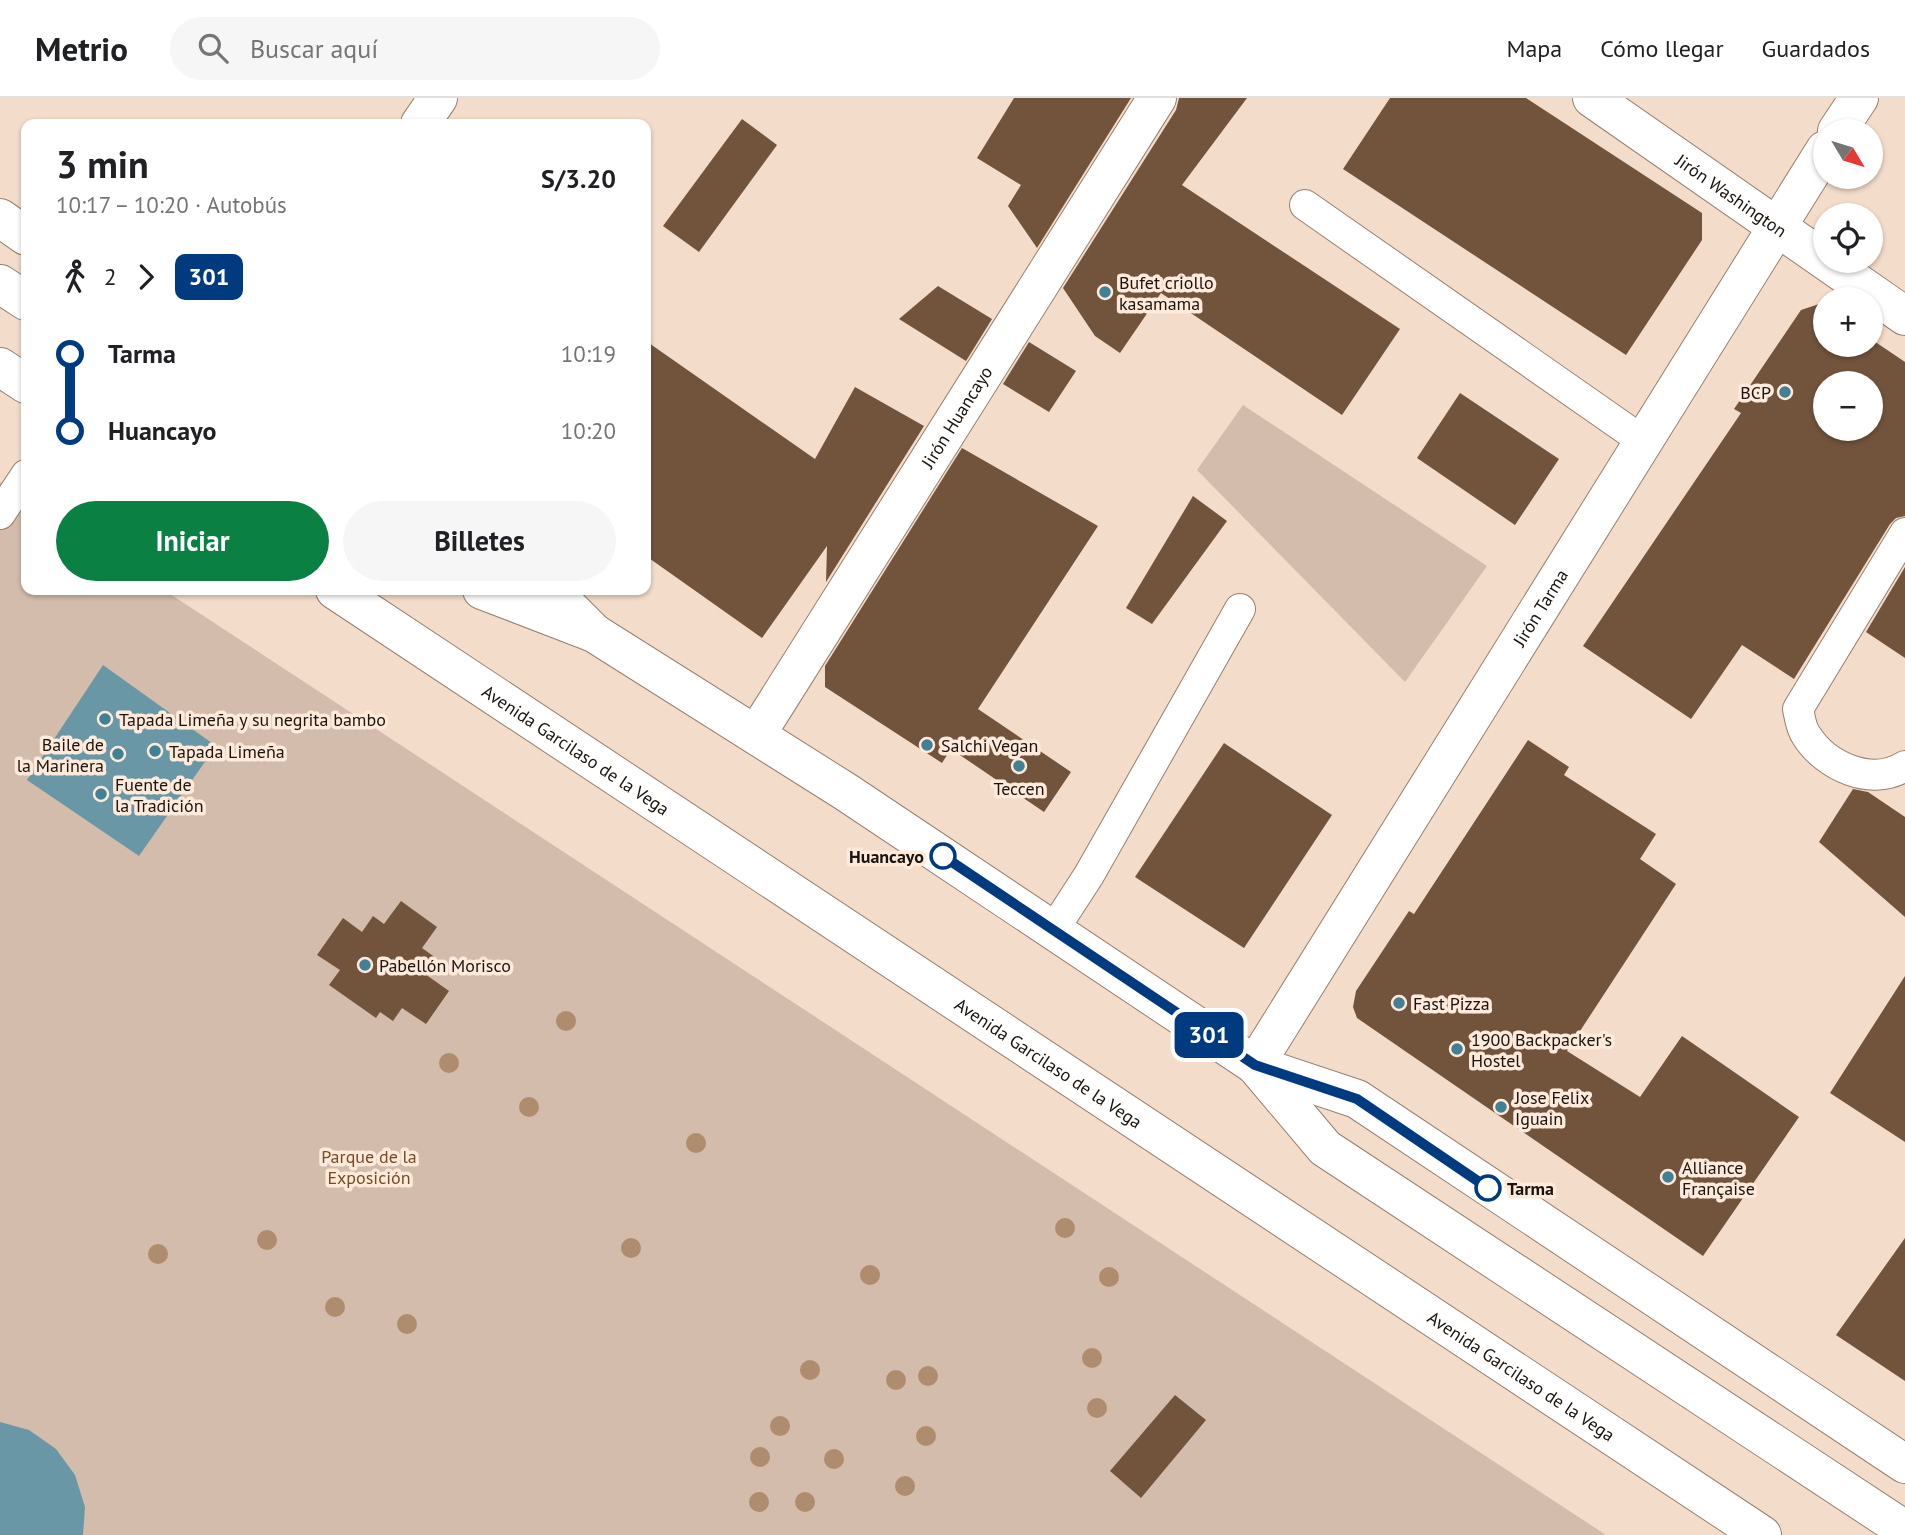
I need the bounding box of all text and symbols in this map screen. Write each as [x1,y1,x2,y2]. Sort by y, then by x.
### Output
search box [170,17,660,80]
text: Metrio [35,27,128,70]
icon: search [194,29,232,67]
text: Buscar aquí [250,32,378,65]
text: Mapa [1506,33,1562,64]
text: Cómo llegar [1600,33,1724,64]
text: Guardados [1762,33,1870,64]
north arrow [1813,119,1883,189]
map controls [1813,119,1883,441]
text: 3 min [56,139,149,188]
street label: Jirón Washington [1671,148,1792,242]
text: S/3.20 [541,162,616,195]
text: 10:17 – 10:20 · Autobús [56,190,287,219]
button: locate [1813,203,1883,273]
icon: walk [56,258,94,296]
icon: forward [127,258,165,296]
text: 301 [189,261,229,292]
text: 2 [104,262,117,291]
place label: Bufet criollo kasamama [1119,271,1214,315]
marker: Bufet criollo kasamama [1097,284,1113,300]
button: + [1813,287,1883,357]
text: Tarma [108,337,176,370]
text: 10:19 [561,339,616,368]
street label: Jirón Huancayo [915,362,997,473]
button: − [1813,371,1883,441]
place label: BCP [1740,381,1771,404]
marker: BCP [1777,384,1793,400]
text: Huancayo [108,414,216,447]
text: 10:20 [561,416,616,445]
button: Iniciar [56,501,329,581]
button: Billetes [343,501,616,581]
street label: Jirón Tarma [1507,565,1573,651]
street label: Avenida Garcilaso de la Vega [478,679,674,820]
place label: Tapada Limeña y su negrita bambo [119,708,386,731]
marker: Tapada Limeña y su negrita bambo [97,711,113,727]
place label: Baile de la Marinera [17,733,104,777]
place label: Salchi Vegan [941,734,1038,757]
marker: Salchi Vegan [919,737,935,753]
place label: Tapada Limeña [169,740,285,763]
marker: Tapada Limeña [147,743,163,759]
marker: Baile de la Marinera [110,746,126,762]
marker: Teccen [1011,758,1027,774]
place label: Fuente de la Tradición [115,773,204,817]
place label: Teccen [993,777,1045,800]
marker: Fuente de la Tradición [93,786,109,802]
marker: Huancayo [930,843,956,869]
place label: Huancayo [849,845,924,868]
place label: Pabellón Morisco [379,954,511,977]
marker: Pabellón Morisco [357,957,373,973]
street label: Avenida Garcilaso de la Vega [951,992,1147,1133]
place label: Fast Pizza [1413,992,1490,1015]
marker: Fast Pizza [1391,995,1407,1011]
line badge: 301 [1169,1012,1249,1058]
text: 301 [1189,1019,1229,1050]
place label: 1900 Backpacker's Hostel [1471,1028,1612,1072]
marker: 1900 Backpacker's Hostel [1449,1041,1465,1057]
place label: Jose Felix Iguain [1514,1086,1589,1130]
marker: Jose Felix Iguain [1493,1099,1509,1115]
park label: Parque de la Exposición [321,1145,417,1189]
place label: Alliance Française [1682,1156,1755,1200]
marker: Alliance Française [1660,1169,1676,1185]
marker: Tarma [1475,1175,1501,1201]
place label: Tarma [1507,1177,1554,1200]
street label: Avenida Garcilaso de la Vega [1423,1305,1619,1446]

